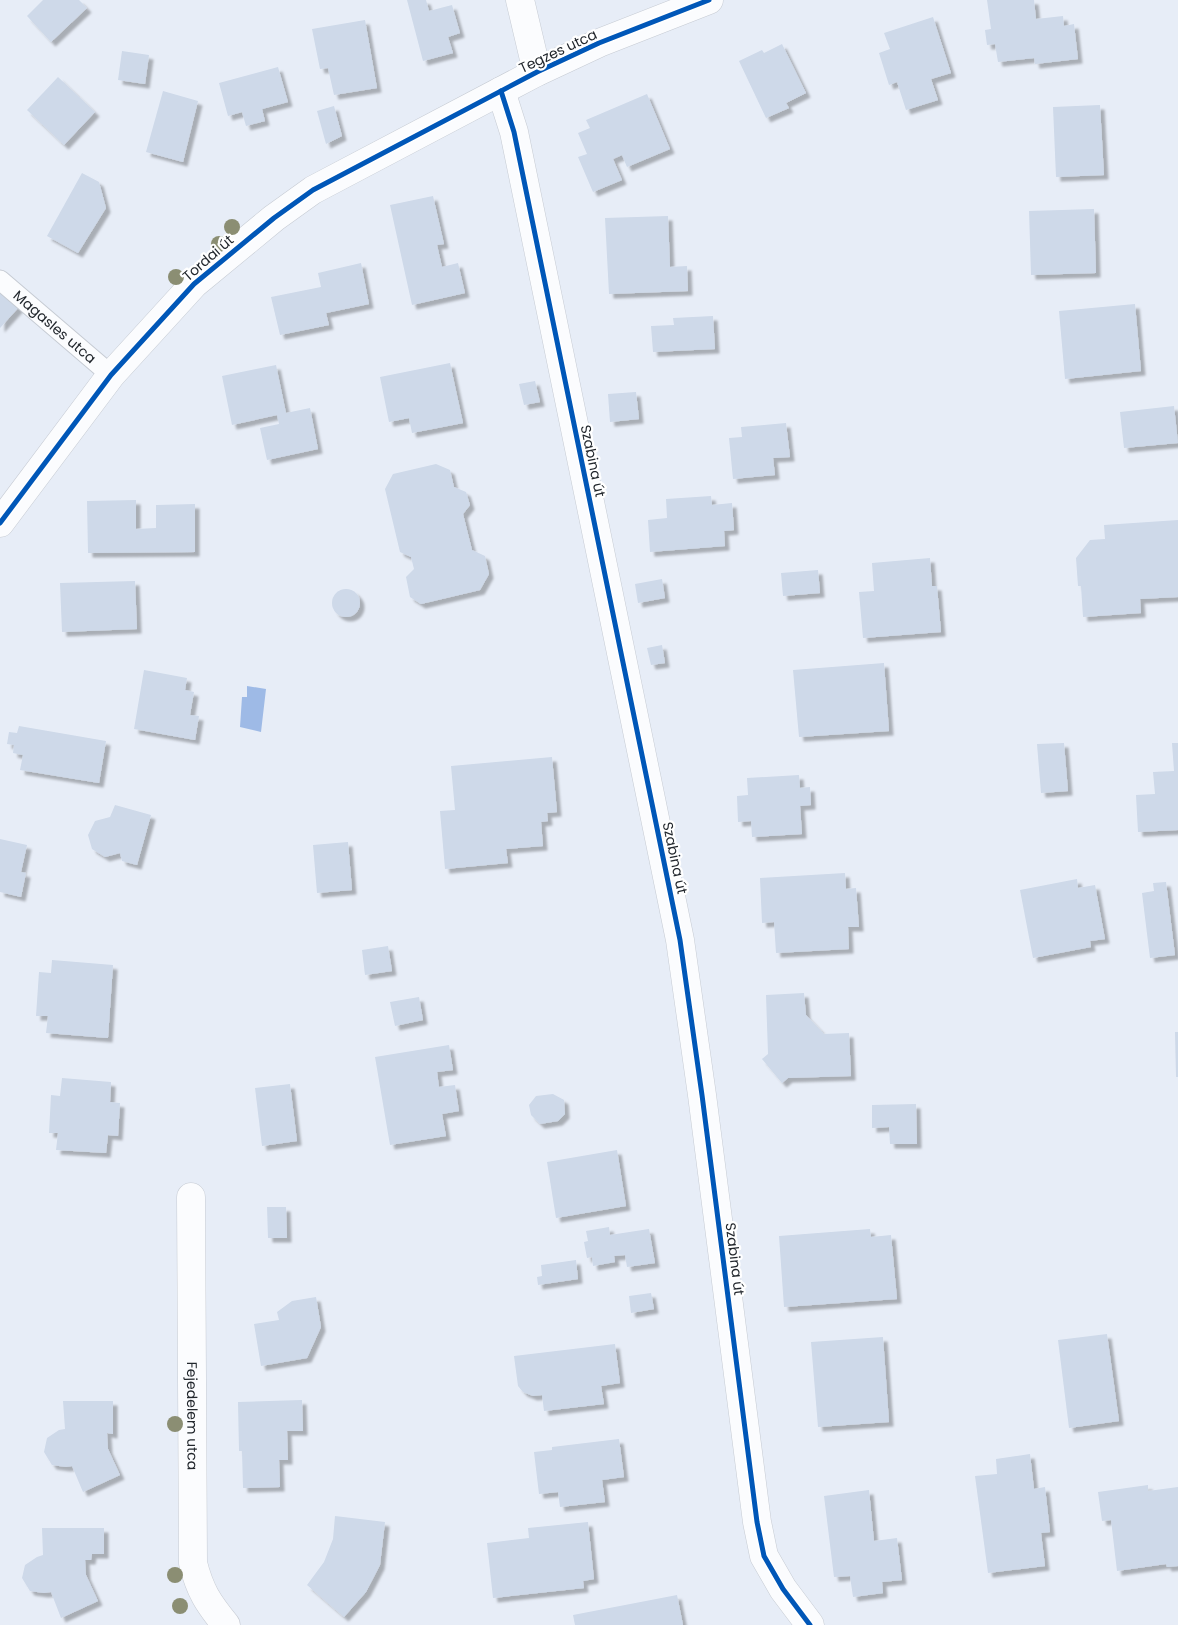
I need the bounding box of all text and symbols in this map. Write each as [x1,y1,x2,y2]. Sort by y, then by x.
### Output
street label: Tegzes utca [516,24,600,78]
street label: Tordai út [178,230,238,286]
street label: Magasles utca [9,286,100,368]
street label: Szabina út [576,423,610,499]
street label: Szabina út [658,820,692,896]
street label: Szabina út [721,1221,749,1297]
street label: Fejedelem utca [182,1362,202,1470]

